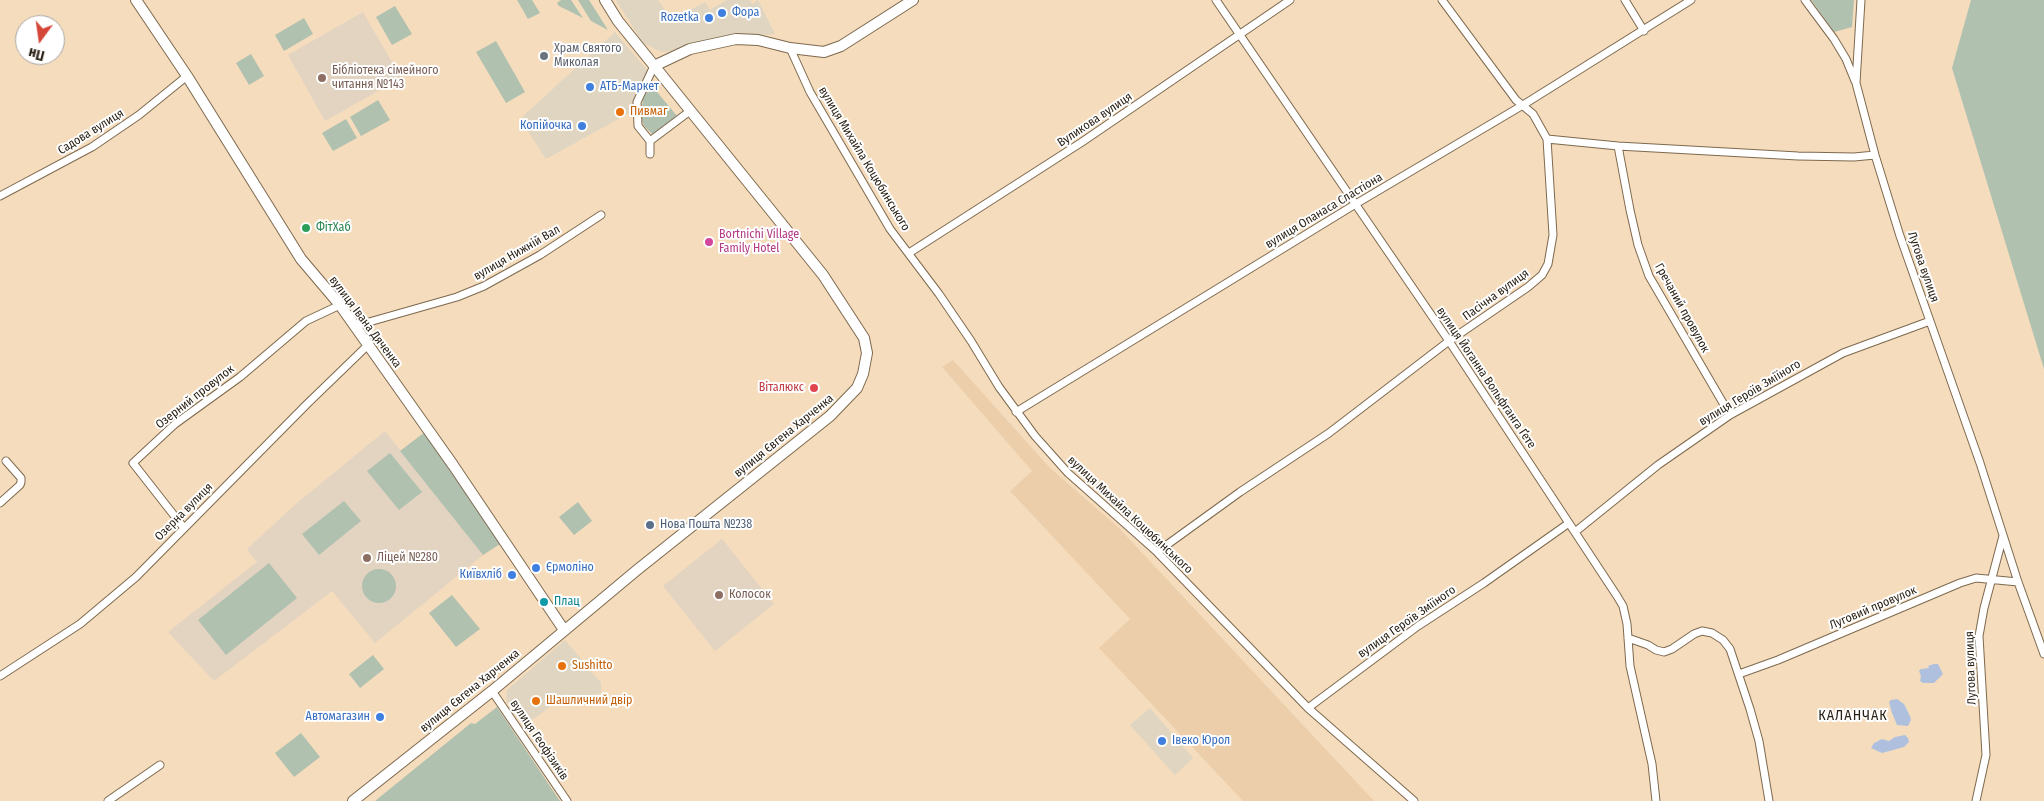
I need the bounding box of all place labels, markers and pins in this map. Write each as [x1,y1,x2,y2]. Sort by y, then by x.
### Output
place label: Фора [732,6,759,20]
marker: Фора [716,7,728,19]
place label: Rozetka [661,11,699,25]
marker: Rozetka [703,12,715,24]
place label: Храм Святого Миколая [554,42,622,70]
marker: Храм Святого Миколая [538,50,550,62]
place label: Бібліотека сімейного читання №143 [332,64,438,92]
marker: Бібліотека сімейного читання №143 [316,72,328,84]
place label: АТБ-Маркет [600,80,659,94]
marker: АТБ-Маркет [584,81,596,93]
place label: Пивмаг [630,105,668,119]
marker: Пивмаг [614,106,626,118]
place label: Копійочка [520,119,572,133]
marker: Копійочка [576,120,588,132]
place label: ФітХаб [316,221,351,235]
marker: ФітХаб [300,222,312,234]
place label: Bortnichi Village Family Hotel [719,228,799,256]
marker: Bortnichi Village Family Hotel [703,236,715,248]
place label: Віталюкс [759,381,804,395]
marker: Віталюкс [808,382,820,394]
place label: Нова Пошта №238 [660,518,752,532]
marker: Нова Пошта №238 [644,519,656,531]
place label: Ліцей №280 [377,551,438,565]
marker: Ліцей №280 [361,552,373,564]
place label: Єрмоліно [546,561,594,575]
marker: Єрмоліно [530,562,542,574]
place label: Київхліб [460,568,502,582]
marker: Київхліб [506,569,518,581]
place label: Колосок [729,588,771,602]
marker: Колосок [713,589,725,601]
place label: Плац [554,595,580,609]
marker: Плац [538,596,550,608]
place label: Sushitto [572,659,613,673]
marker: Sushitto [556,660,568,672]
place label: Шашличний двір [546,694,632,708]
marker: Шашличний двір [530,695,542,707]
place label: Автомагазин [306,710,370,724]
marker: Автомагазин [374,711,386,723]
place label: Івеко Юрол [1172,734,1230,748]
marker: Івеко Юрол [1156,735,1168,747]

